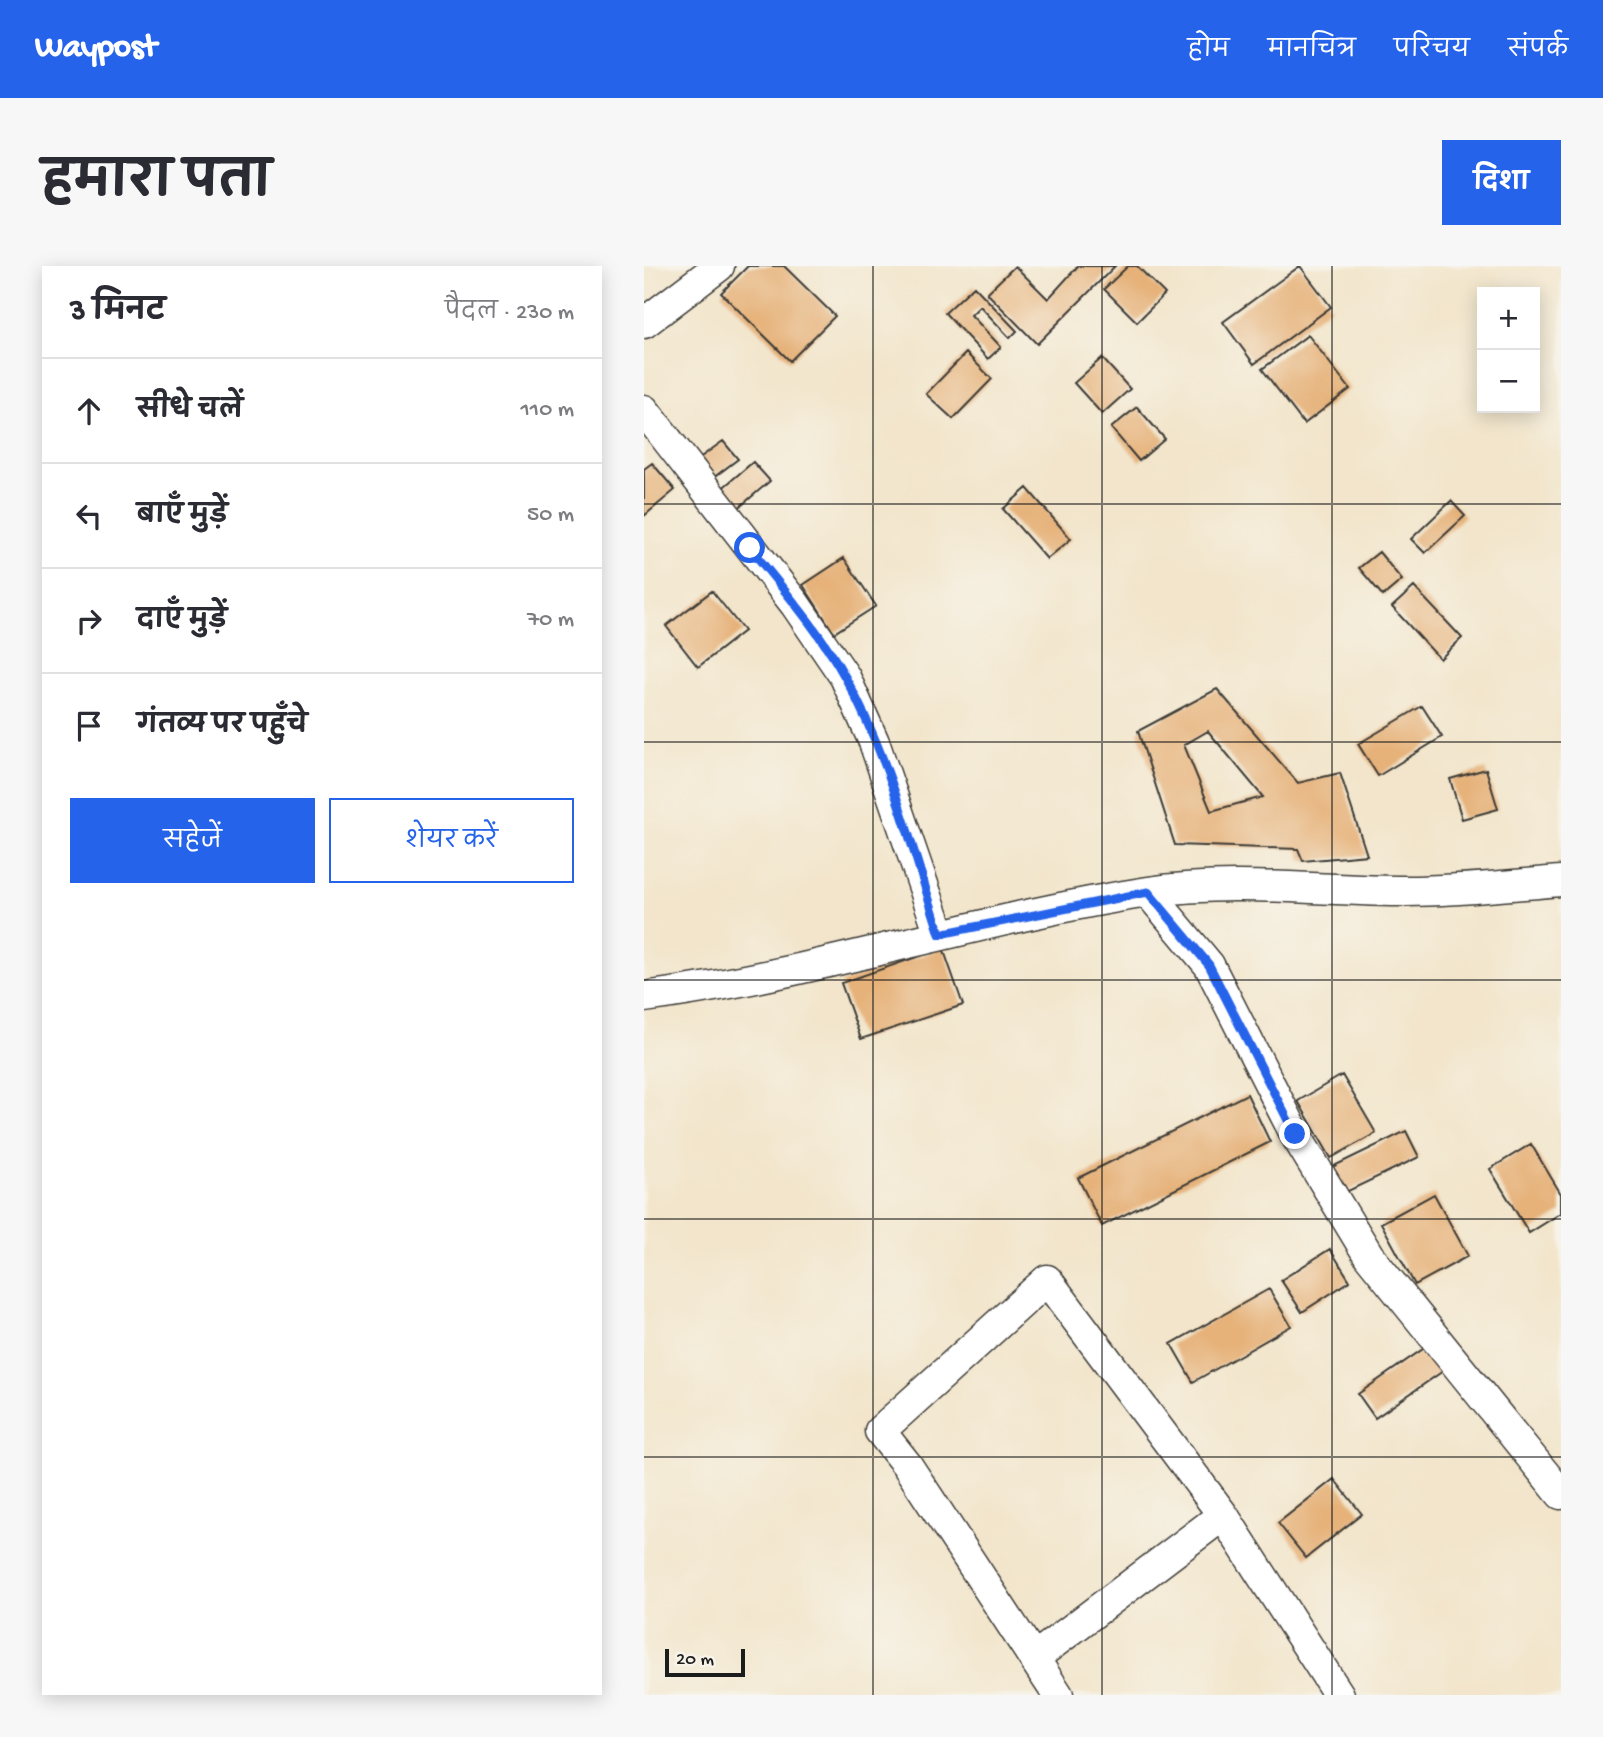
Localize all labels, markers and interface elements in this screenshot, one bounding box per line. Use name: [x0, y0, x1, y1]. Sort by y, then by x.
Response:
text: Waypost: [35, 30, 157, 68]
text: होम: [1187, 37, 1230, 66]
text: मानचित्र: [1268, 37, 1356, 66]
text: परिचय: [1394, 37, 1470, 66]
text: संपर्क: [1508, 37, 1568, 66]
button: दिशा: [1442, 140, 1561, 225]
text: हमारा पता: [42, 157, 271, 215]
map controls: [1477, 287, 1540, 413]
button: +: [1477, 287, 1540, 350]
text: 3 मिनट: [70, 296, 166, 331]
text: पैदल · 230 m: [445, 300, 574, 327]
button: −: [1477, 350, 1540, 413]
icon: ahead: [70, 392, 108, 430]
text: सीधे चलें: [137, 397, 243, 428]
text: 110 m: [521, 397, 574, 424]
icon: left: [70, 497, 108, 535]
text: बाएँ मुड़ें: [137, 502, 228, 533]
text: 50 m: [527, 502, 574, 529]
route start: [734, 532, 765, 563]
icon: right: [70, 602, 108, 640]
text: दाएँ मुड़ें: [137, 607, 227, 638]
text: 70 m: [527, 607, 574, 634]
icon: arrive: [70, 707, 108, 745]
text: गंतव्य पर पहुँचे: [137, 712, 307, 743]
button: सहेजें: [70, 798, 315, 883]
button: शेयर करें: [329, 798, 574, 883]
route end: [1279, 1118, 1310, 1149]
scale bar: [665, 1646, 746, 1678]
text: 20 m: [676, 1649, 714, 1672]

